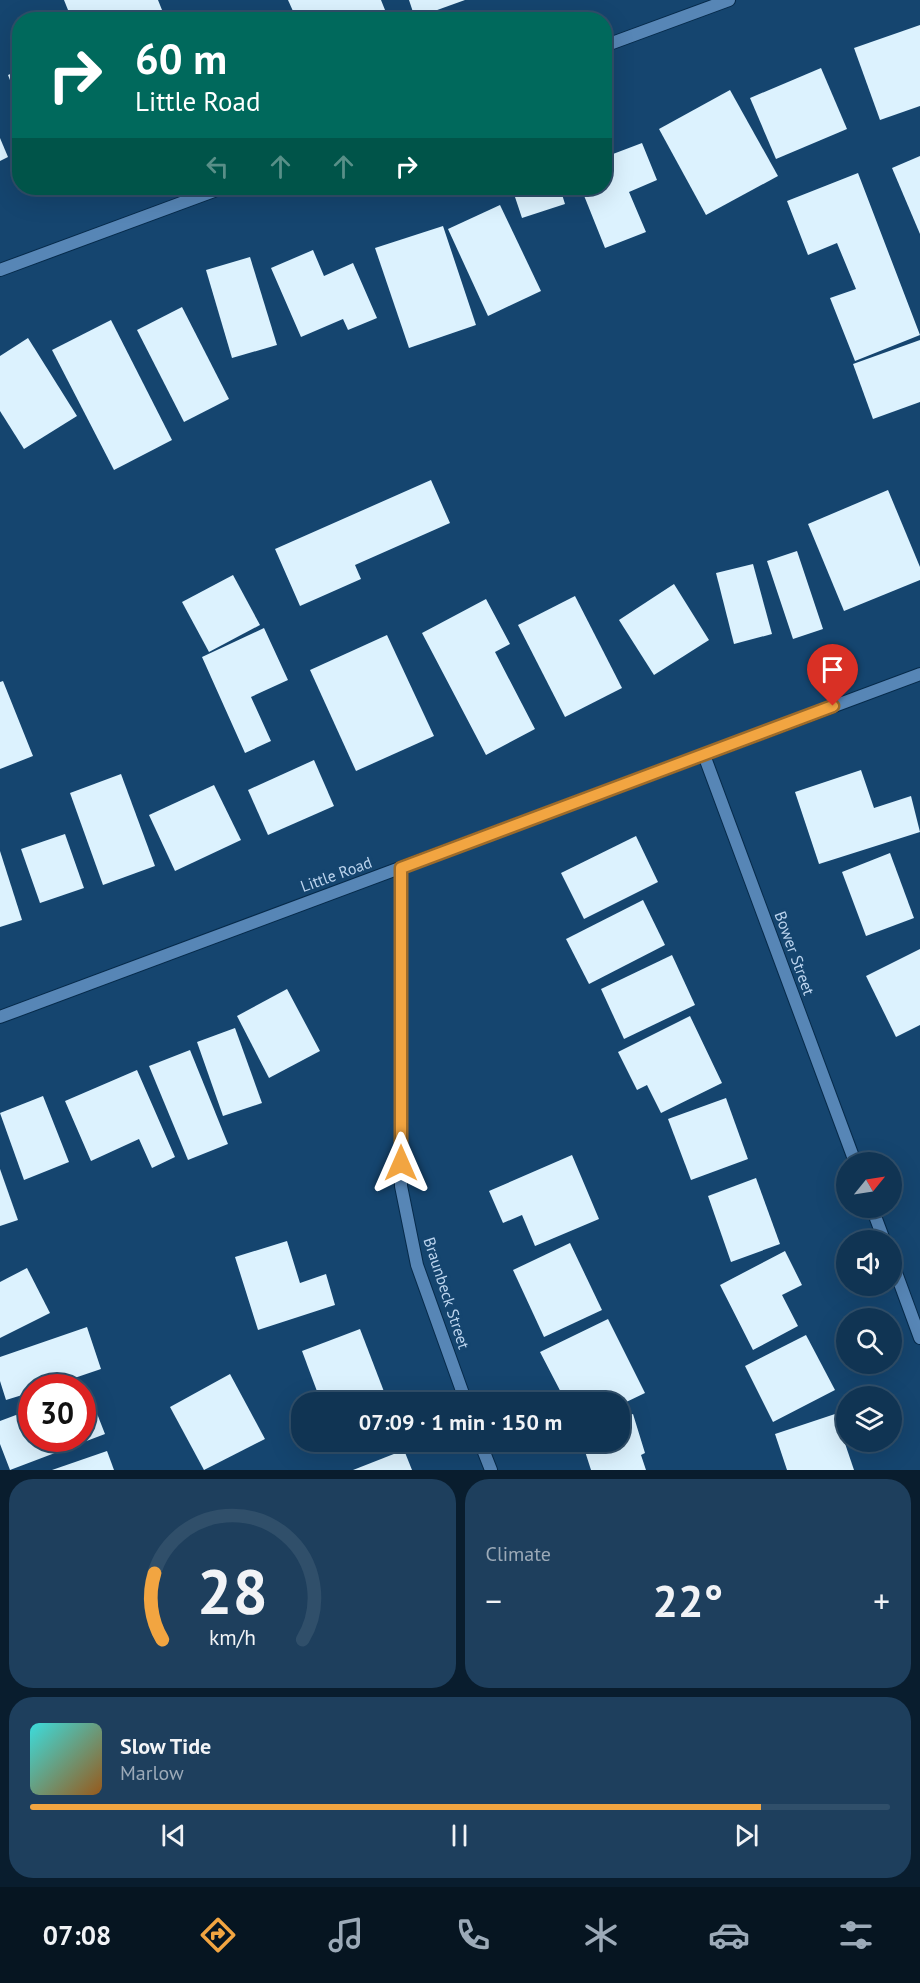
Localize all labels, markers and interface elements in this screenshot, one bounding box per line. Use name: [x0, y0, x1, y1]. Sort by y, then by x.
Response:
text: 60 m: [135, 31, 227, 86]
icon: right: [36, 36, 114, 114]
text: Little Road: [135, 84, 260, 118]
icon: left: [201, 150, 234, 183]
icon: ahead: [264, 150, 297, 183]
icon: ahead: [327, 150, 360, 183]
icon: right: [390, 150, 423, 183]
pin: [807, 644, 858, 706]
icon: arrive: [816, 653, 849, 686]
street label: Little Road: [298, 852, 374, 896]
street label: Bower Street: [771, 908, 820, 998]
position arrow: [369, 1131, 433, 1195]
north arrow: [836, 1152, 902, 1218]
map controls: [836, 1152, 902, 1452]
button: sound: [836, 1230, 902, 1296]
street label: Braunbeck Street: [420, 1235, 475, 1352]
button: search: [836, 1308, 902, 1374]
speed limit sign: 30: [18, 1374, 96, 1452]
button: layers: [836, 1386, 902, 1452]
text: 07:09 · 1 min · 150 m: [359, 1408, 562, 1436]
text: Climate: [486, 1541, 551, 1567]
text: 28: [197, 1550, 268, 1631]
text: 22°: [652, 1571, 723, 1629]
text: −: [486, 1579, 502, 1622]
text: +: [873, 1579, 890, 1622]
text: km/h: [209, 1624, 256, 1652]
text: Slow Tide: [120, 1732, 211, 1760]
text: Marlow: [120, 1760, 184, 1786]
icon: previous: [157, 1819, 190, 1852]
icon: pause: [443, 1819, 476, 1852]
icon: next: [730, 1819, 763, 1852]
icon: directions: [197, 1914, 239, 1956]
icon: music: [325, 1914, 367, 1956]
icon: phone: [452, 1914, 494, 1956]
icon: climate: [580, 1914, 622, 1956]
icon: car: [708, 1914, 750, 1956]
icon: filters: [835, 1914, 877, 1956]
text: 07:08: [43, 1918, 111, 1952]

